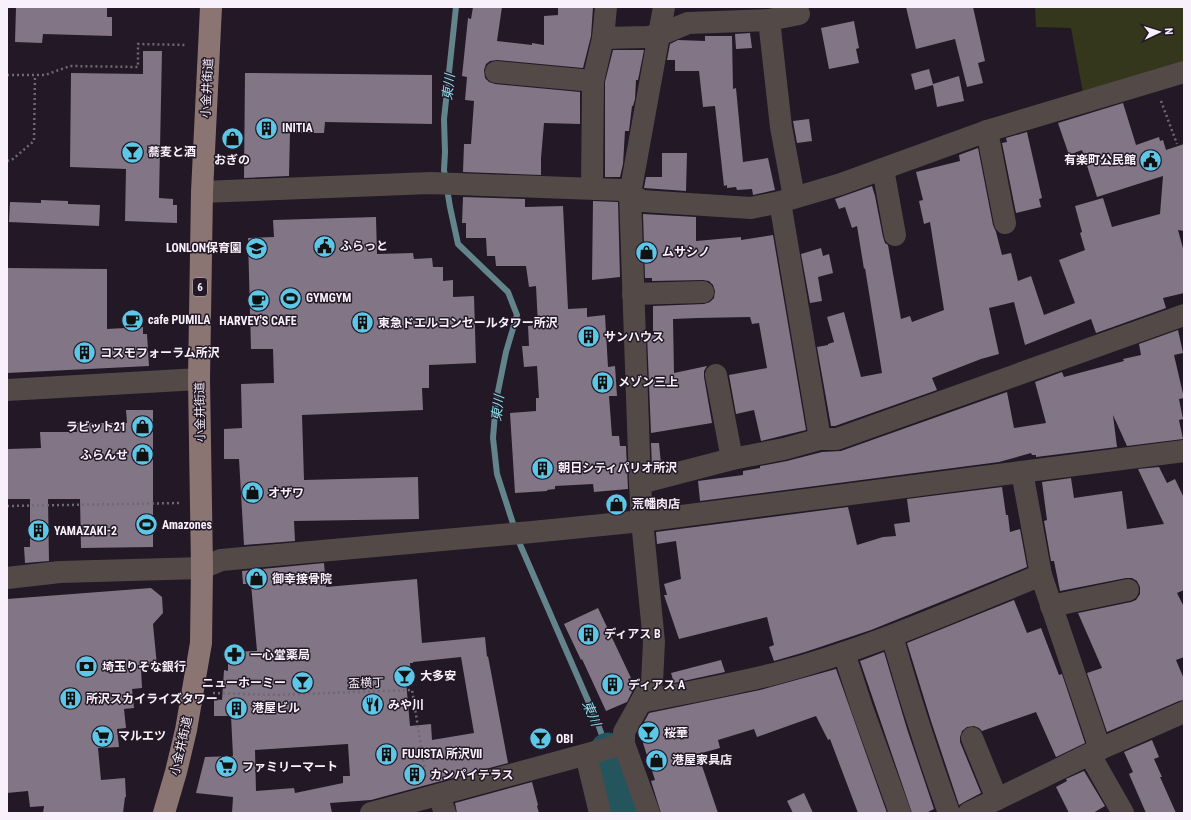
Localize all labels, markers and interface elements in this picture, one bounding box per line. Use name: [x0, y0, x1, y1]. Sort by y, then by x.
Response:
north arrow: [1139, 12, 1179, 52]
text: N: [1162, 28, 1175, 35]
street label: 小金井街道: [198, 58, 216, 118]
water label: 東川: [440, 71, 458, 101]
building icon: INITIA: [254, 115, 280, 141]
place label: INITIA: [282, 121, 314, 135]
shop icon: おぎの: [219, 126, 245, 152]
bar icon: 蕎麦と酒: [120, 139, 146, 165]
place label: 蕎麦と酒: [148, 145, 196, 159]
public building icon: 有楽町公民館: [1138, 147, 1164, 173]
place label: おぎの: [214, 153, 250, 167]
place label: 有楽町公民館: [1064, 153, 1136, 167]
public building icon: ふらっと: [311, 233, 337, 259]
school or university icon: LONLON保育園: [244, 235, 270, 261]
place label: ふらっと: [340, 239, 388, 253]
shop icon: ムサシノ: [633, 239, 659, 265]
place label: LONLON保育園: [166, 241, 242, 255]
place label: ムサシノ: [662, 245, 710, 259]
road number: 6: [193, 278, 207, 296]
sports icon: GYMGYM: [277, 285, 303, 311]
cafe icon: HARVEY'S CAFE: [245, 287, 271, 313]
place label: GYMGYM: [306, 291, 351, 305]
cafe icon: cafe PUMILA: [119, 307, 145, 333]
building icon: 東急ドエルコンセールタワー所沢: [350, 310, 376, 336]
place label: cafe PUMILA: [148, 313, 211, 327]
place label: HARVEY'S CAFE: [219, 314, 297, 328]
place label: 東急ドエルコンセールタワー所沢: [378, 316, 558, 330]
building icon: サンハウス: [575, 324, 601, 350]
place label: サンハウス: [604, 330, 664, 344]
building icon: コスモフォーラム所沢: [71, 340, 97, 366]
place label: コスモフォーラム所沢: [100, 346, 220, 360]
building icon: メゾン三上: [589, 369, 615, 395]
place label: メゾン三上: [618, 375, 678, 389]
street label: 小金井街道: [192, 382, 208, 442]
water label: 東川: [488, 392, 507, 422]
shop icon: ラビット21: [129, 414, 155, 440]
place label: ラビット21: [66, 420, 126, 434]
shop icon: ふらんせ: [130, 442, 156, 468]
place label: ふらんせ: [80, 448, 128, 462]
building icon: 朝日シティパリオ所沢: [530, 455, 556, 481]
place label: 朝日シティパリオ所沢: [558, 461, 677, 475]
shop icon: オザワ: [239, 480, 265, 506]
place label: オザワ: [268, 486, 304, 500]
shop icon: 荒幡肉店: [604, 491, 630, 517]
place label: 荒幡肉店: [632, 497, 680, 511]
sports icon: Amazones: [134, 512, 160, 538]
building icon: YAMAZAKI-2: [26, 518, 52, 544]
place label: Amazones: [162, 518, 212, 532]
place label: YAMAZAKI-2: [54, 524, 117, 538]
shop icon: 御幸接骨院: [244, 566, 270, 592]
place label: 御幸接骨院: [272, 572, 332, 586]
building icon: ディアス B: [576, 621, 602, 647]
place label: ディアス B: [604, 627, 661, 641]
pharmacy icon: 一心堂薬局: [221, 642, 247, 668]
place label: 一心堂薬局: [250, 648, 310, 662]
bank icon: 埼玉りそな銀行: [74, 654, 100, 680]
place label: 埼玉りそな銀行: [102, 660, 186, 674]
bar icon: 大多安: [391, 663, 417, 689]
place label: 大多安: [420, 669, 456, 683]
bar icon: ニューホーミー: [289, 670, 315, 696]
building icon: ディアス A: [599, 672, 625, 698]
street label: 盃横丁: [348, 675, 384, 691]
place label: ニューホーミー: [202, 676, 286, 690]
place label: ディアス A: [628, 678, 686, 692]
building icon: 所沢スカイライズタワー: [57, 686, 83, 712]
place label: 所沢スカイライズタワー: [86, 692, 218, 706]
restaurant icon: みや川: [359, 692, 385, 718]
building icon: 港屋ビル: [224, 695, 250, 721]
place label: みや川: [388, 698, 424, 712]
water label: 東川: [580, 698, 604, 730]
place label: 港屋ビル: [252, 701, 300, 715]
street label: 小金井街道: [167, 715, 195, 777]
bar icon: 桜華: [635, 720, 661, 746]
supermarket icon: マルエツ: [90, 723, 116, 749]
bar icon: OBI: [527, 726, 553, 752]
place label: 桜華: [664, 726, 688, 740]
place label: マルエツ: [118, 729, 166, 743]
place label: OBI: [556, 732, 573, 746]
building icon: FUJISTA 所沢Ⅶ: [374, 741, 400, 767]
place label: FUJISTA 所沢Ⅶ: [402, 747, 482, 761]
shop icon: 港屋家具店: [644, 747, 670, 773]
place label: 港屋家具店: [672, 753, 732, 767]
supermarket icon: ファミリーマート: [213, 754, 239, 780]
place label: ファミリーマート: [242, 760, 338, 774]
building icon: カンパイテラス: [401, 762, 427, 788]
place label: カンパイテラス: [430, 768, 514, 782]

